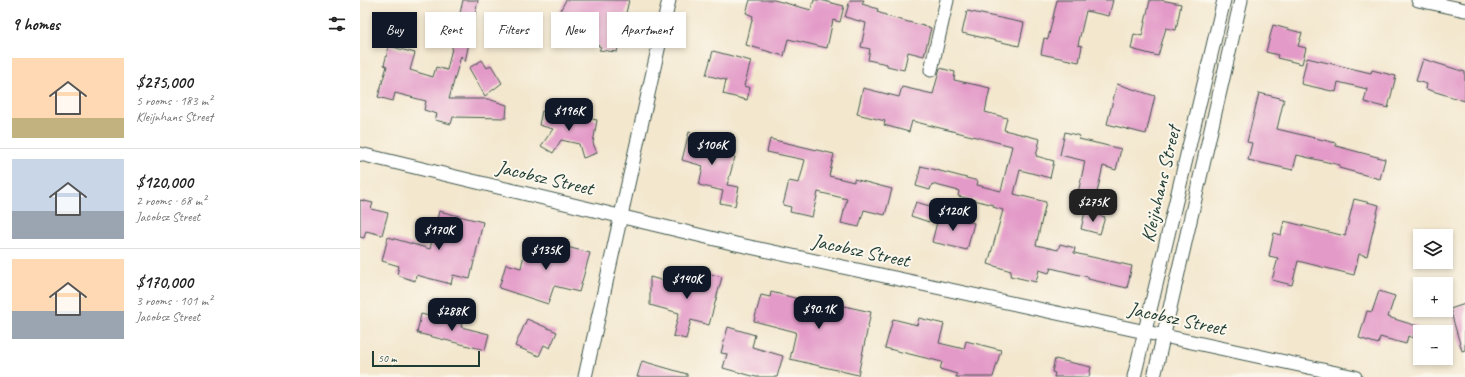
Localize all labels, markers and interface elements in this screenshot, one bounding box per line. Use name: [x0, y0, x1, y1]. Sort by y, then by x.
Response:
chip: Buy: [372, 12, 417, 48]
chip: Rent: [425, 12, 476, 48]
chip: Filters: [484, 12, 543, 48]
chip: New: [551, 12, 599, 48]
chip: Apartment: [607, 12, 686, 48]
icon: filters: [326, 13, 348, 35]
text: 9 homes: [12, 14, 60, 35]
text: $275,000: [136, 72, 193, 93]
icon: home: [44, 74, 92, 122]
text: 5 rooms · 183 m²: [136, 93, 212, 109]
pin: $196K: [541, 98, 597, 132]
text: $196K: [554, 103, 584, 119]
text: Kleijnhans Street: [136, 109, 213, 125]
street label: Kleijnhans Street: [1135, 120, 1187, 245]
pin: $106K: [684, 132, 740, 166]
text: $106K: [697, 137, 727, 153]
street label: Jacobsz Street: [493, 154, 598, 201]
text: $120,000: [136, 172, 193, 193]
icon: home: [44, 175, 92, 223]
pin: $275K: [1065, 189, 1121, 223]
text: 2 rooms · 68 m²: [136, 193, 206, 209]
text: $275K: [1078, 194, 1108, 210]
pin: $120K: [925, 198, 981, 232]
text: $120K: [938, 203, 968, 219]
text: Jacobsz Street: [136, 209, 200, 225]
pin: $170K: [411, 217, 467, 251]
text: $170K: [424, 222, 454, 238]
street label: Jacobsz Street: [809, 228, 914, 273]
map controls: [1413, 229, 1453, 365]
button: layers: [1413, 229, 1453, 269]
pin: $135K: [518, 237, 574, 271]
text: $135K: [531, 242, 561, 258]
pin: $140K: [659, 266, 715, 300]
text: $140K: [672, 271, 702, 287]
text: $170,000: [136, 272, 193, 293]
icon: home: [44, 275, 92, 323]
button: +: [1413, 277, 1453, 317]
text: 3 rooms · 101 m²: [136, 293, 212, 309]
pin: $90.1K: [786, 296, 852, 330]
street label: Jacobsz Street: [1125, 296, 1230, 341]
pin: $288K: [424, 298, 480, 332]
text: $90.1K: [803, 301, 835, 317]
text: $288K: [437, 303, 467, 319]
text: Jacobsz Street: [136, 309, 200, 325]
button: −: [1413, 325, 1453, 365]
scale bar: [372, 349, 480, 368]
text: 50 m: [378, 351, 397, 365]

